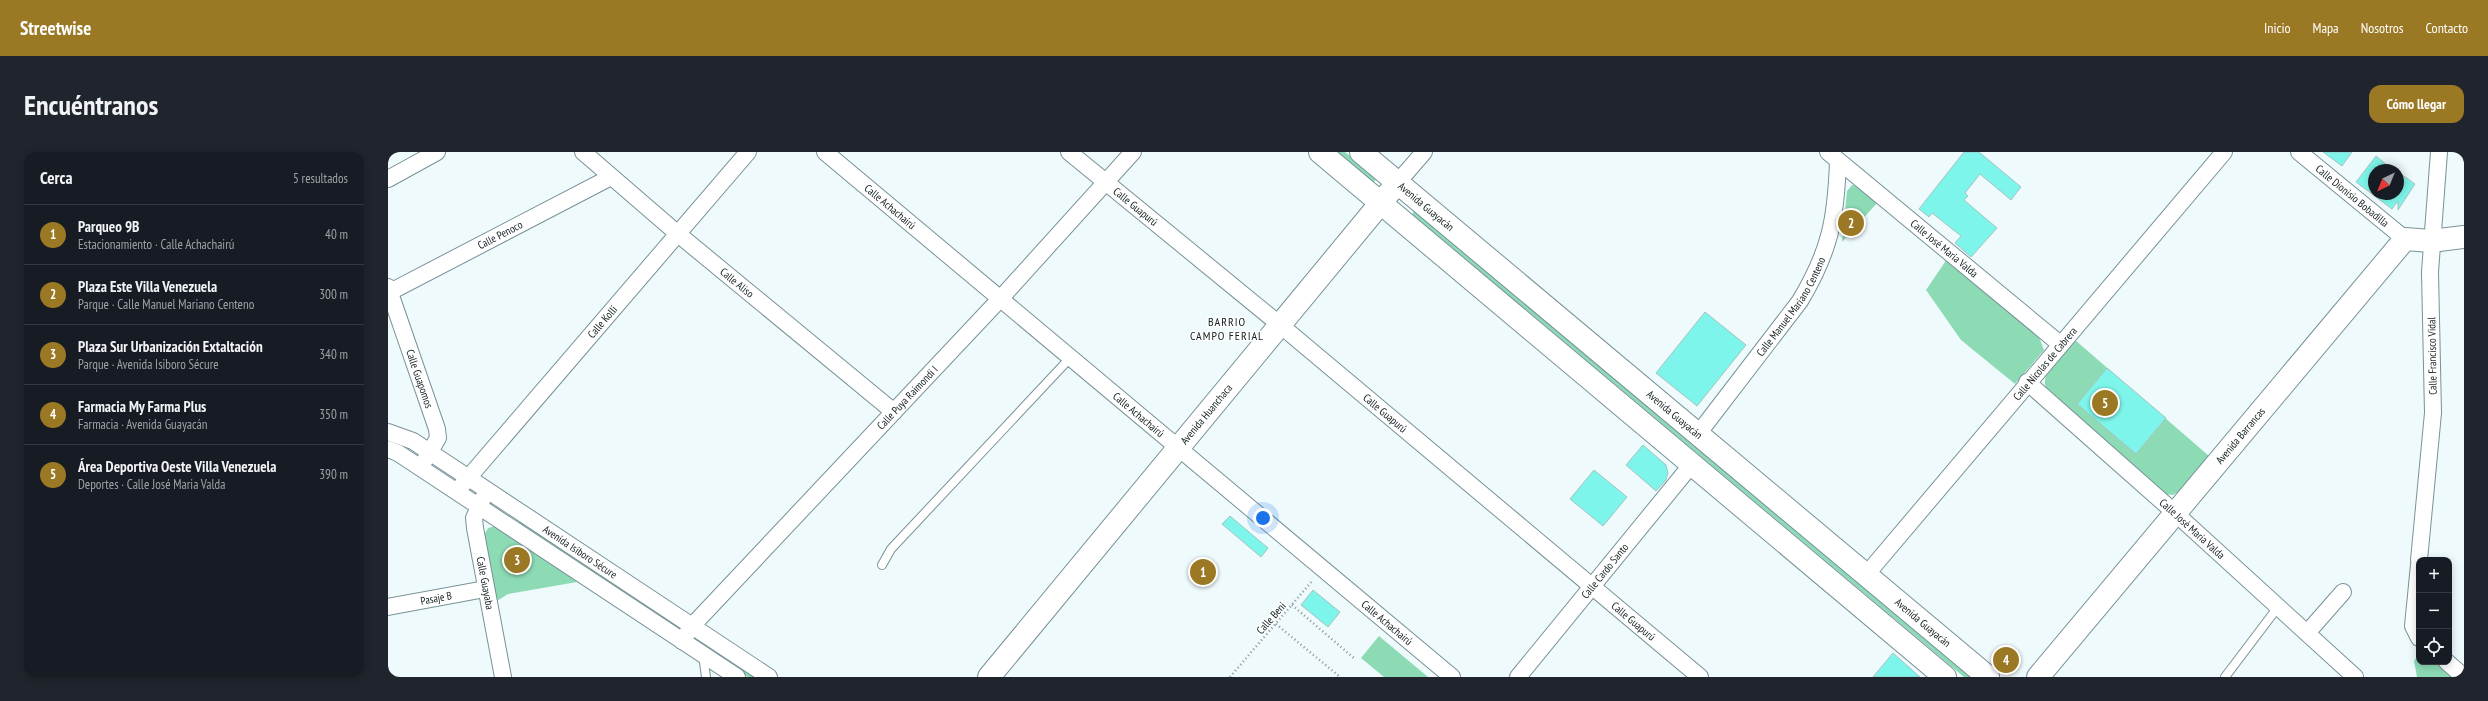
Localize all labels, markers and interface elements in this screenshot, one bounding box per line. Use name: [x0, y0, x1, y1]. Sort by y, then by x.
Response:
text: Streetwise: [20, 16, 91, 40]
text: Inicio: [2264, 19, 2291, 37]
text: Mapa: [2313, 19, 2339, 37]
text: Nosotros: [2361, 19, 2404, 37]
text: Contacto: [2426, 19, 2468, 37]
button: Cómo llegar: [2369, 85, 2464, 123]
text: Encuéntranos: [24, 86, 158, 123]
street label: Calle Dionisio Bobadilla: [2313, 162, 2392, 230]
north arrow: [2368, 164, 2404, 200]
text: Cerca: [40, 167, 73, 189]
text: 5 resultados: [293, 170, 348, 187]
street label: Avenida Guayacán: [1395, 179, 1457, 234]
street label: Calle Achachairú: [862, 181, 919, 232]
street label: Calle Guapurú: [1110, 184, 1161, 229]
pin: 2: [1838, 208, 1864, 238]
street label: Calle José Maria Valda: [1908, 216, 1981, 280]
text: Parqueo 9B: [78, 217, 139, 236]
street label: Calle Penoco: [475, 217, 525, 252]
text: 1: [50, 226, 56, 243]
text: 40 m: [325, 226, 348, 243]
text: Estacionamiento · Calle Achachairú: [78, 236, 234, 253]
street label: Calle Manuel Mariano Centeno: [1753, 255, 1828, 359]
street label: Calle Aliso: [717, 265, 757, 301]
text: Plaza Este Villa Venezuela: [78, 277, 217, 296]
text: 2: [50, 286, 56, 303]
text: 300 m: [319, 286, 348, 303]
text: Parque · Calle Manuel Mariano Centeno: [78, 296, 254, 313]
street label: Calle Kolli: [584, 303, 620, 341]
district label: BARRIO CAMPO FERIAL: [1190, 314, 1264, 343]
street label: Calle Francisco Vidal: [2424, 317, 2440, 395]
street label: Calle Nicolas de Cabrera: [2010, 324, 2080, 403]
text: Plaza Sur Urbanización Extaltación: [78, 337, 263, 356]
text: 3: [50, 346, 56, 363]
text: 340 m: [319, 346, 348, 363]
street label: Calle Guapomos: [403, 347, 436, 410]
text: Parque · Avenida Isiboro Sécure: [78, 356, 219, 373]
street label: Calle Puya Raimondi I: [874, 363, 941, 432]
street label: Avenida Huanchaca: [1177, 381, 1235, 447]
street label: Avenida Guayacán: [1644, 387, 1706, 442]
pin: 5: [2092, 388, 2118, 418]
street label: Calle Achachairú: [1110, 389, 1167, 440]
street label: Calle Guapurú: [1360, 391, 1410, 436]
text: Farmacia My Farma Plus: [78, 397, 206, 416]
street label: Avenida Barrancas: [2213, 404, 2268, 467]
text: 4: [50, 406, 56, 423]
text: 350 m: [319, 406, 348, 423]
text: Farmacia · Avenida Guayacán: [78, 416, 208, 433]
text: Área Deportiva Oeste Villa Venezuela: [78, 457, 276, 476]
text: 5: [50, 466, 56, 483]
text: 390 m: [319, 466, 348, 483]
text: Deportes · Calle José Maria Valda: [78, 476, 225, 493]
street label: Calle José Maria Valda: [2157, 495, 2228, 562]
your location: [1253, 508, 1273, 528]
street label: Avenida Isiboro Sécure: [540, 522, 620, 582]
street label: Calle Cardo Santo: [1578, 540, 1632, 601]
pin: 3: [504, 545, 530, 575]
street label: Calle Guayaba: [474, 555, 497, 611]
pin: 1: [1190, 557, 1216, 587]
map controls: [2416, 557, 2452, 665]
button: +: [2416, 557, 2452, 593]
street label: Pasaje B: [419, 588, 453, 608]
button: −: [2416, 593, 2452, 629]
street label: Avenida Guayacán: [1892, 595, 1954, 650]
street label: Calle Achachairú: [1358, 597, 1416, 648]
street label: Calle Beni: [1253, 599, 1289, 637]
street label: Calle Guapurú: [1609, 599, 1659, 644]
button: locate: [2416, 629, 2452, 665]
pin: 4: [1993, 645, 2019, 675]

